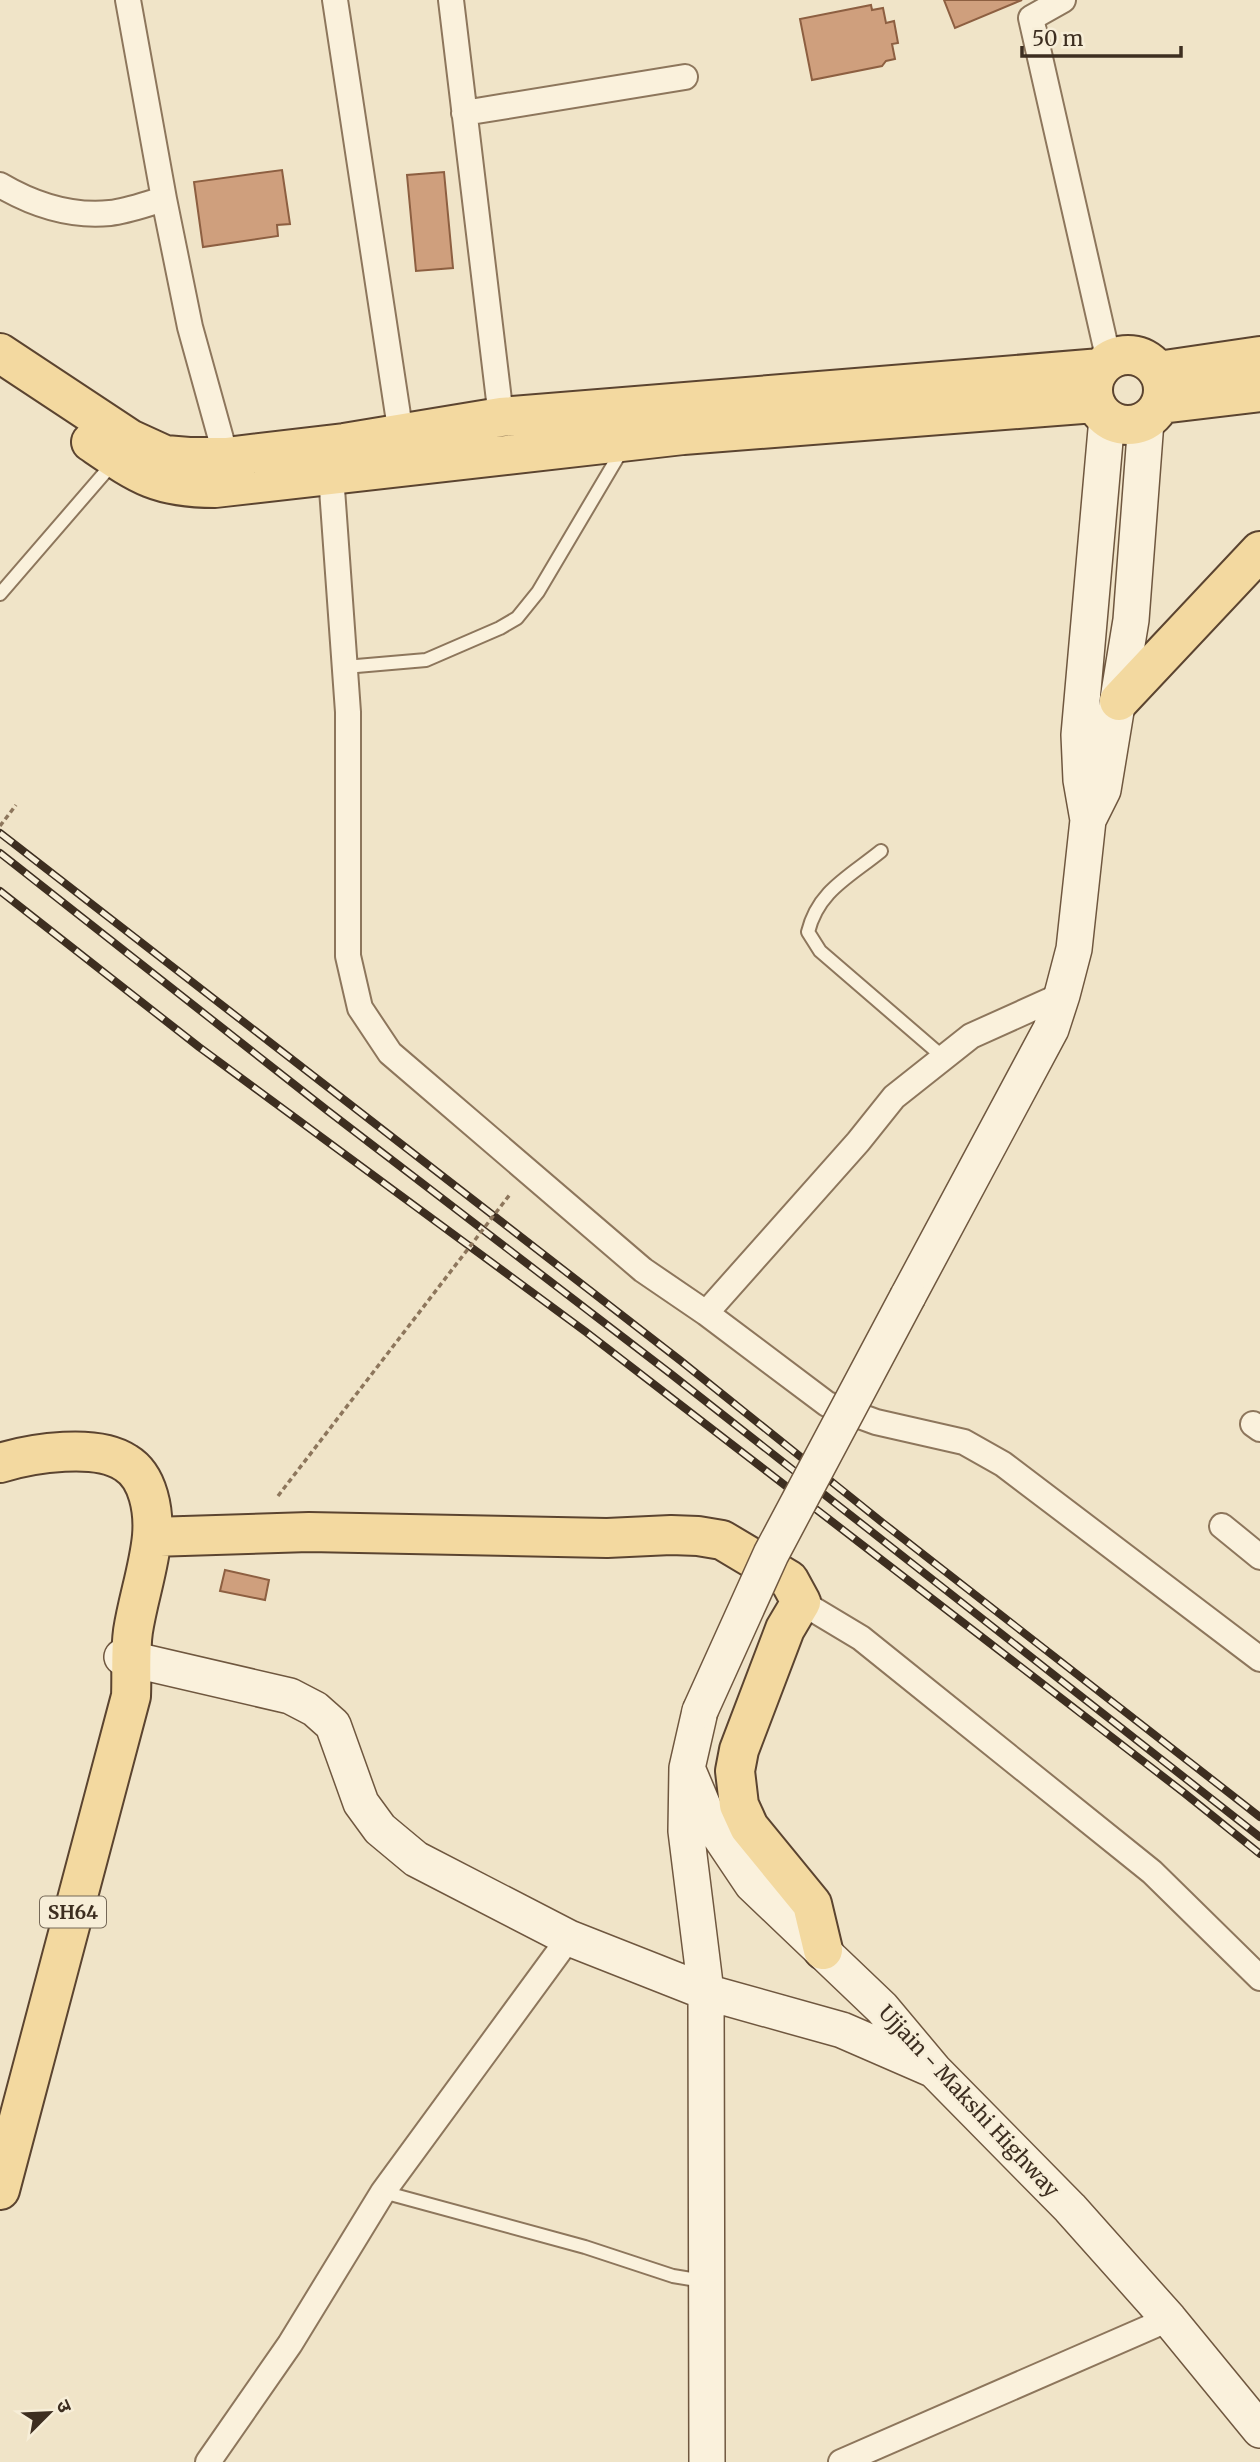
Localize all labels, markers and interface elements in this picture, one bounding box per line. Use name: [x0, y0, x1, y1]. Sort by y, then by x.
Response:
scale bar: [1022, 14, 1181, 58]
text: 50 m: [1032, 25, 1083, 52]
road number: SH64: [40, 1896, 106, 1928]
street label: Ujjain - Makshi Highway: [873, 1999, 1066, 2203]
north arrow: [14, 2378, 84, 2448]
text: उ: [51, 2396, 78, 2417]

